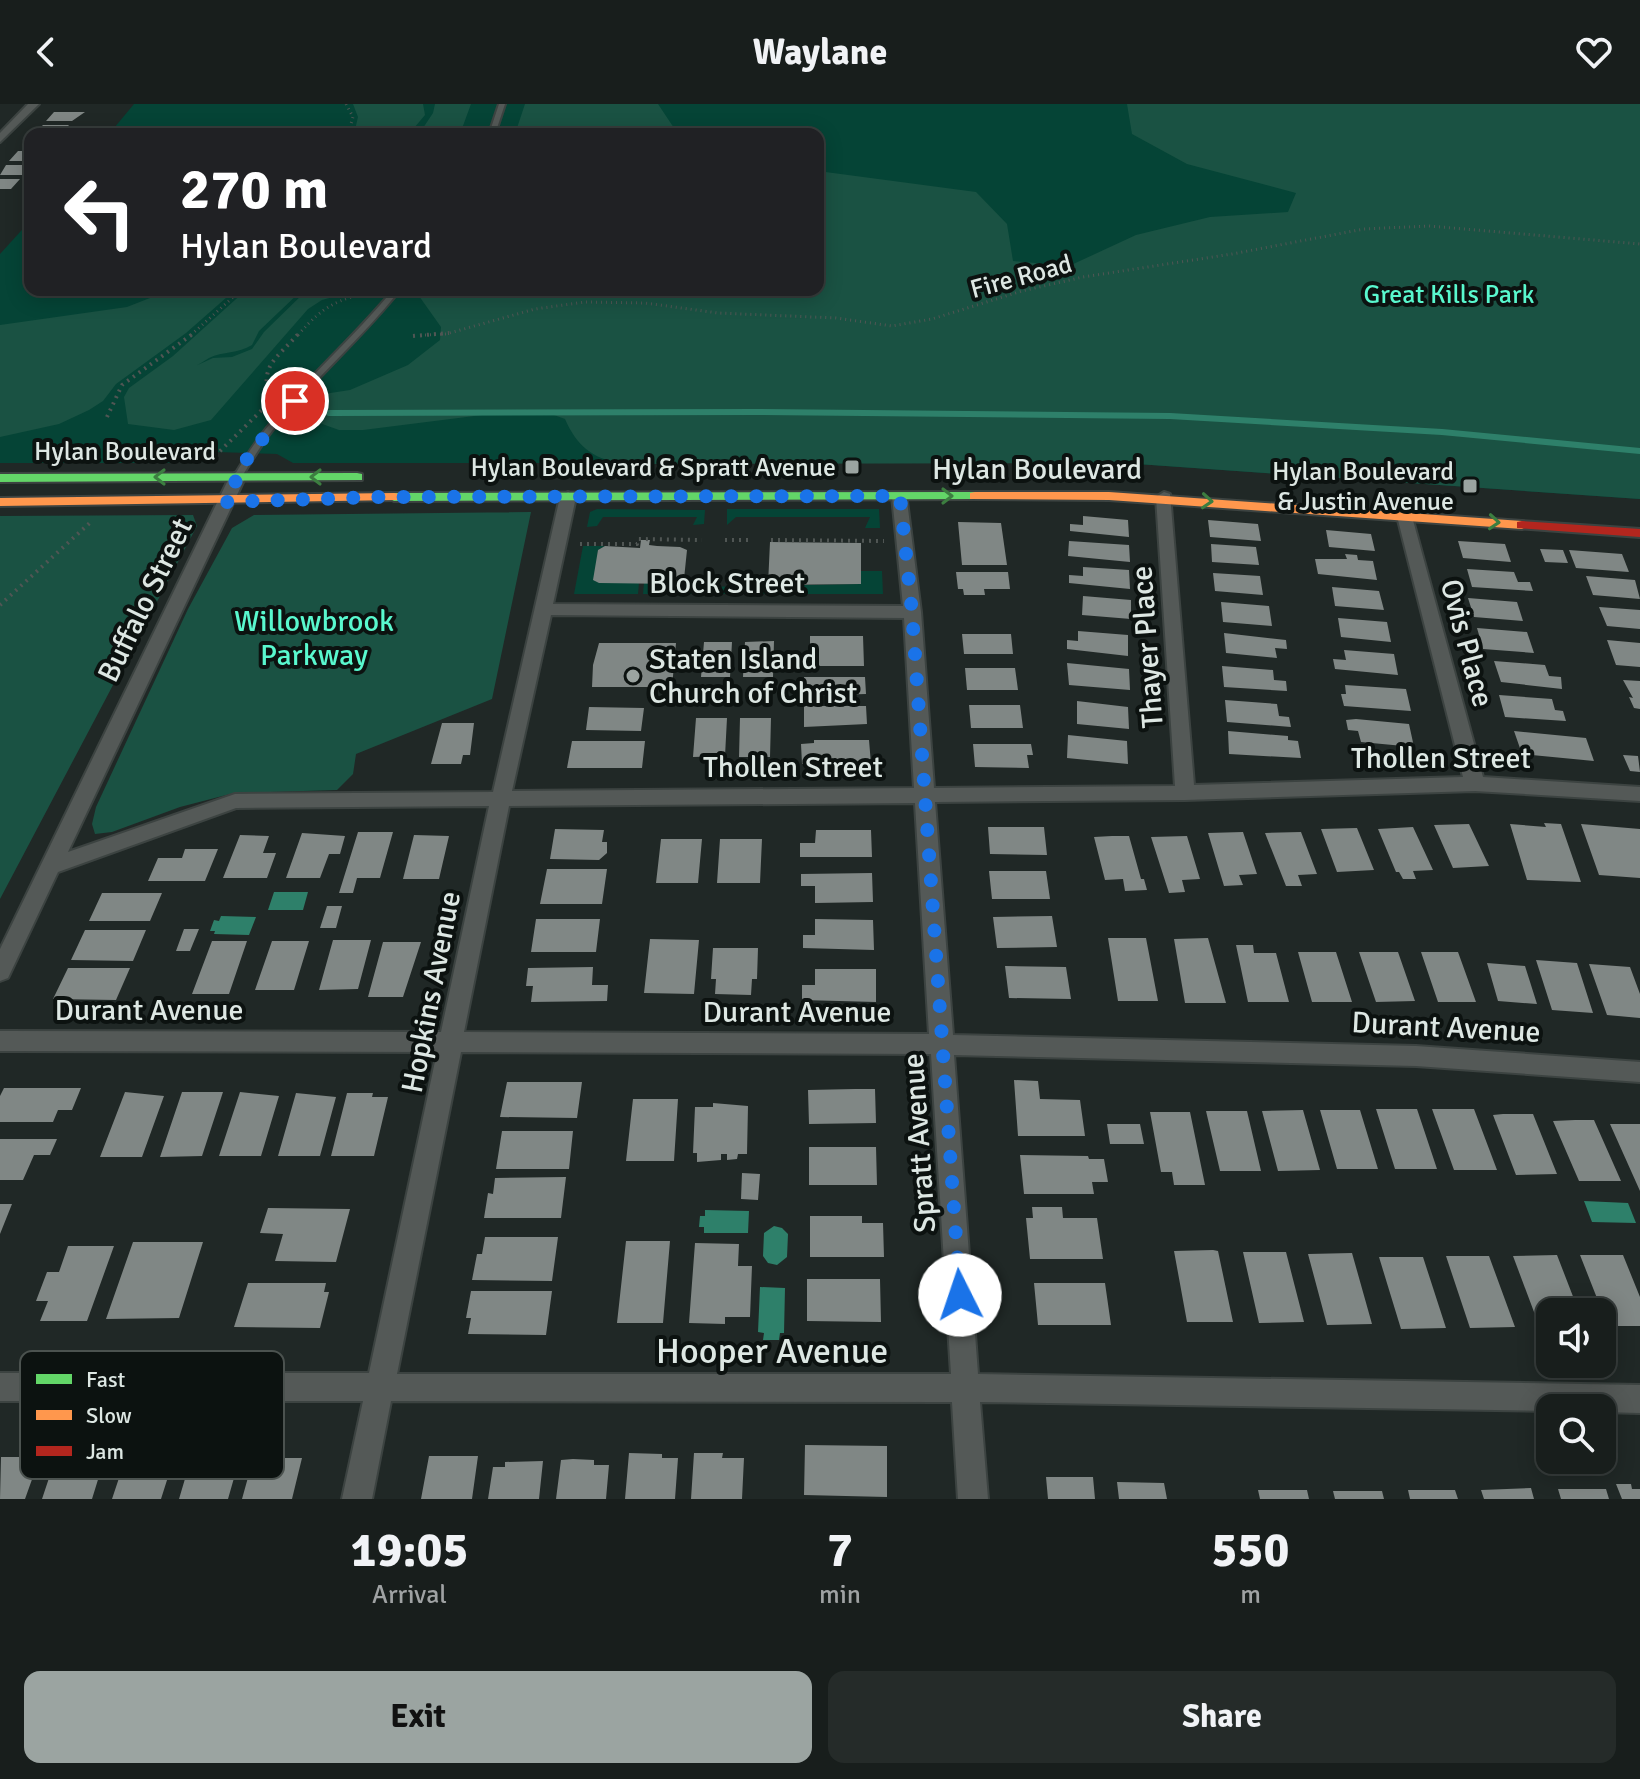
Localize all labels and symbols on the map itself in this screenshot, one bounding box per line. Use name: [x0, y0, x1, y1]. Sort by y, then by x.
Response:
street label: Fire Road: [967, 248, 1076, 306]
park label: Great Kills Park: [1363, 279, 1535, 311]
pin: [261, 367, 329, 435]
street label: Hylan Boulevard: [34, 436, 216, 468]
street label: Hylan Boulevard: [932, 451, 1142, 488]
place label: Hylan Boulevard & Spratt Avenue: [471, 452, 836, 484]
place label: Hylan Boulevard & Justin Avenue: [1272, 456, 1454, 518]
marker: Hylan Boulevard & Spratt Avenue: [843, 458, 861, 476]
one-way arrow: [153, 468, 166, 486]
one-way arrow: [309, 468, 322, 486]
marker: Hylan Boulevard & Justin Avenue: [1461, 477, 1479, 495]
one-way arrow: [941, 487, 954, 505]
one-way arrow: [1201, 492, 1214, 509]
street label: Buffalo Street: [90, 512, 201, 688]
one-way arrow: [1488, 513, 1501, 530]
street label: Block Street: [649, 565, 805, 602]
street label: Thayer Place: [1123, 565, 1172, 729]
street label: Ovis Place: [1432, 575, 1501, 711]
park label: Willowbrook Parkway: [234, 603, 394, 674]
place label: Staten Island Church of Christ: [649, 641, 857, 712]
marker: Staten Island Church of Christ: [624, 667, 642, 685]
street label: Thollen Street: [1351, 740, 1531, 777]
street label: Thollen Street: [703, 749, 883, 786]
street label: Hopkins Avenue: [394, 888, 469, 1096]
street label: Durant Avenue: [54, 992, 244, 1029]
street label: Durant Avenue: [702, 994, 892, 1031]
street label: Durant Avenue: [1351, 1004, 1541, 1051]
street label: Spratt Avenue: [895, 1052, 944, 1234]
position arrow: [918, 1253, 1002, 1337]
street label: Hooper Avenue: [656, 1329, 888, 1374]
legend: [20, 1351, 284, 1479]
text: Fast: [86, 1366, 126, 1393]
text: Slow: [86, 1402, 132, 1429]
text: Jam: [86, 1438, 124, 1465]

